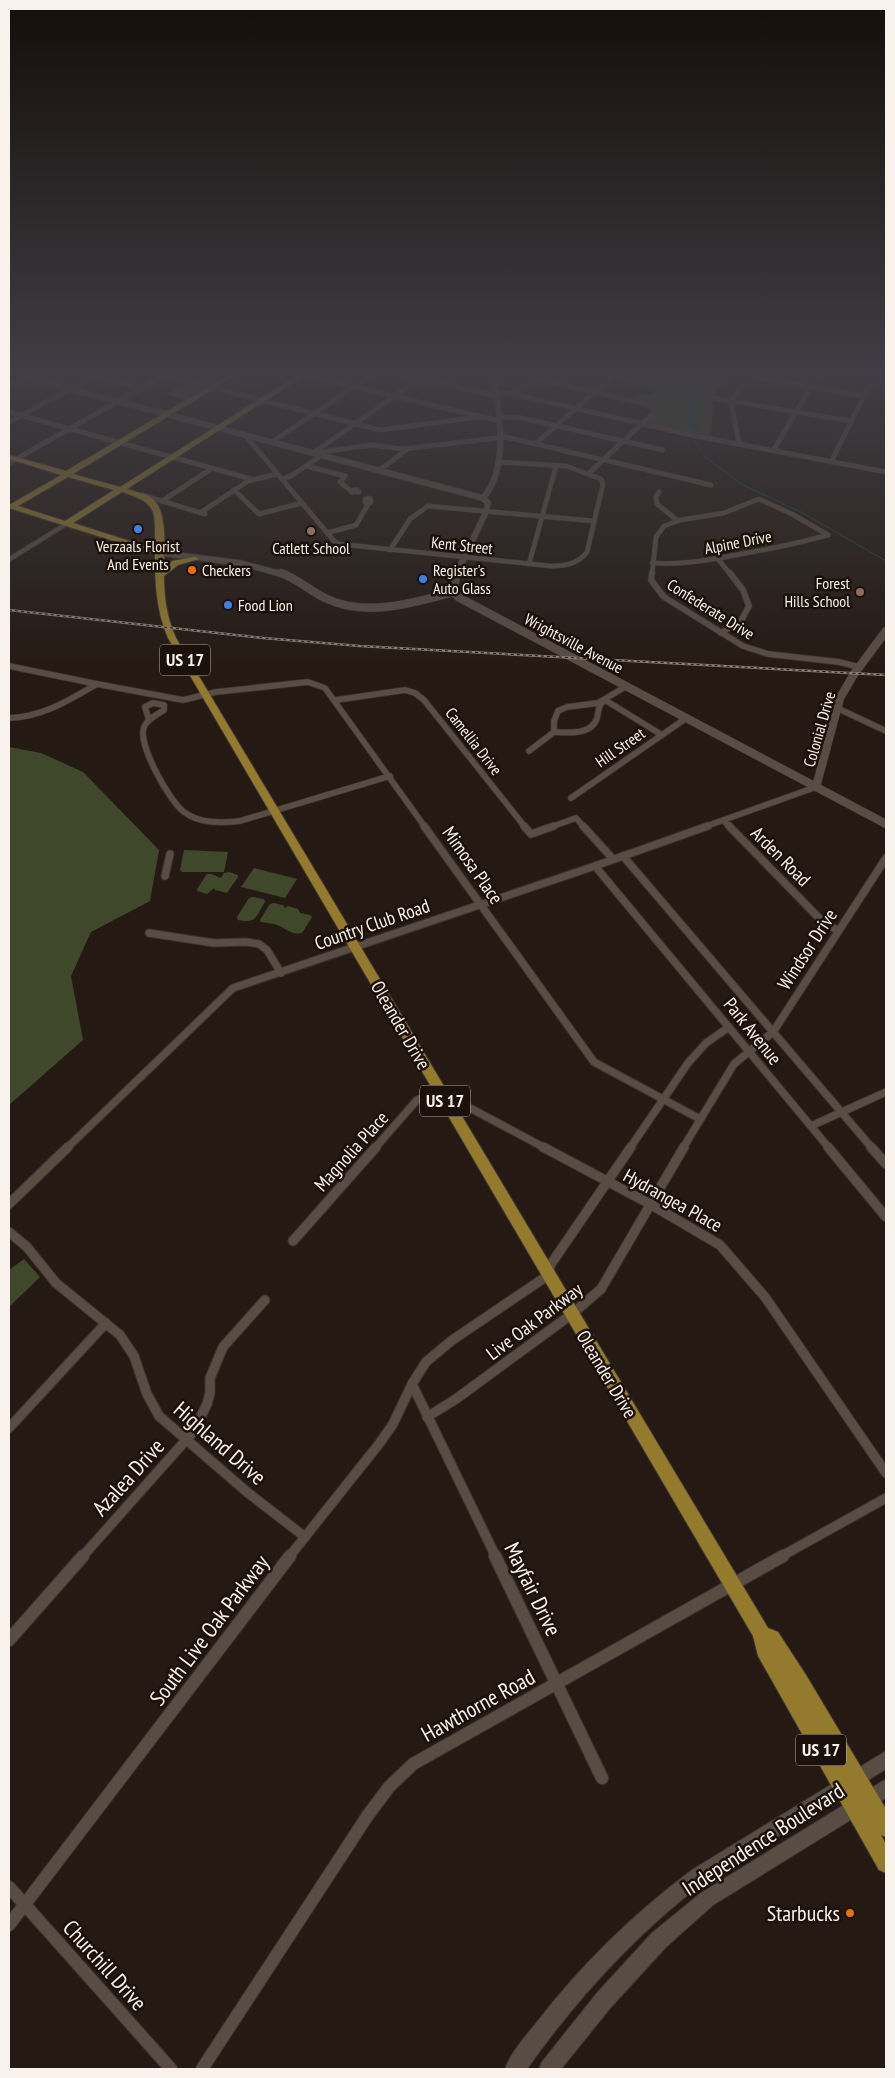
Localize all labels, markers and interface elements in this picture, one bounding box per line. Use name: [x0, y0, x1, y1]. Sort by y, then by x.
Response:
marker: Verzaals Florist And Events: [132, 523, 144, 535]
marker: Catlett School: [305, 525, 317, 537]
street label: Alpine Drive: [703, 526, 773, 558]
street label: Kent Street: [430, 532, 494, 558]
place label: Verzaals Florist And Events: [95, 536, 180, 574]
place label: Catlett School: [272, 538, 350, 558]
place label: Checkers: [202, 560, 251, 580]
place label: Register's Auto Glass: [433, 560, 491, 598]
marker: Checkers: [186, 564, 198, 576]
marker: Register's Auto Glass: [417, 573, 429, 585]
place label: Forest Hills School: [785, 573, 851, 611]
street label: Confederate Drive: [664, 574, 758, 644]
marker: Forest Hills School: [854, 586, 866, 598]
place label: Food Lion: [238, 595, 293, 615]
marker: Food Lion: [222, 599, 234, 611]
street label: Wrightsville Avenue: [521, 609, 627, 677]
road number: US 17: [160, 644, 210, 676]
street label: Colonial Drive: [799, 689, 839, 769]
street label: Camellia Drive: [441, 703, 507, 779]
street label: Hill Street: [591, 722, 649, 771]
street label: Mimosa Place: [437, 821, 509, 909]
street label: Arden Road: [746, 821, 816, 891]
street label: Country Club Road: [311, 893, 433, 955]
street label: Windsor Drive: [772, 904, 842, 994]
street label: Oleander Drive: [366, 976, 436, 1074]
street label: Park Avenue: [719, 993, 787, 1069]
road number: US 17: [420, 1086, 470, 1116]
street label: Magnolia Place: [309, 1106, 393, 1196]
street label: Hydrangea Place: [619, 1163, 727, 1237]
street label: Live Oak Parkway: [481, 1276, 588, 1365]
street label: Oleander Drive: [571, 1326, 643, 1423]
street label: Highland Drive: [168, 1395, 272, 1491]
street label: Azalea Drive: [86, 1433, 170, 1521]
street label: Mayfair Drive: [498, 1537, 568, 1641]
street label: South Live Oak Parkway: [143, 1549, 275, 1711]
street label: Hawthorne Road: [416, 1662, 540, 1748]
road number: US 17: [796, 1734, 846, 1766]
street label: Independence Boulevard: [677, 1776, 849, 1902]
place label: Starbucks: [767, 1899, 840, 1927]
marker: Starbucks: [844, 1907, 856, 1919]
street label: Churchill Drive: [57, 1914, 153, 2016]

